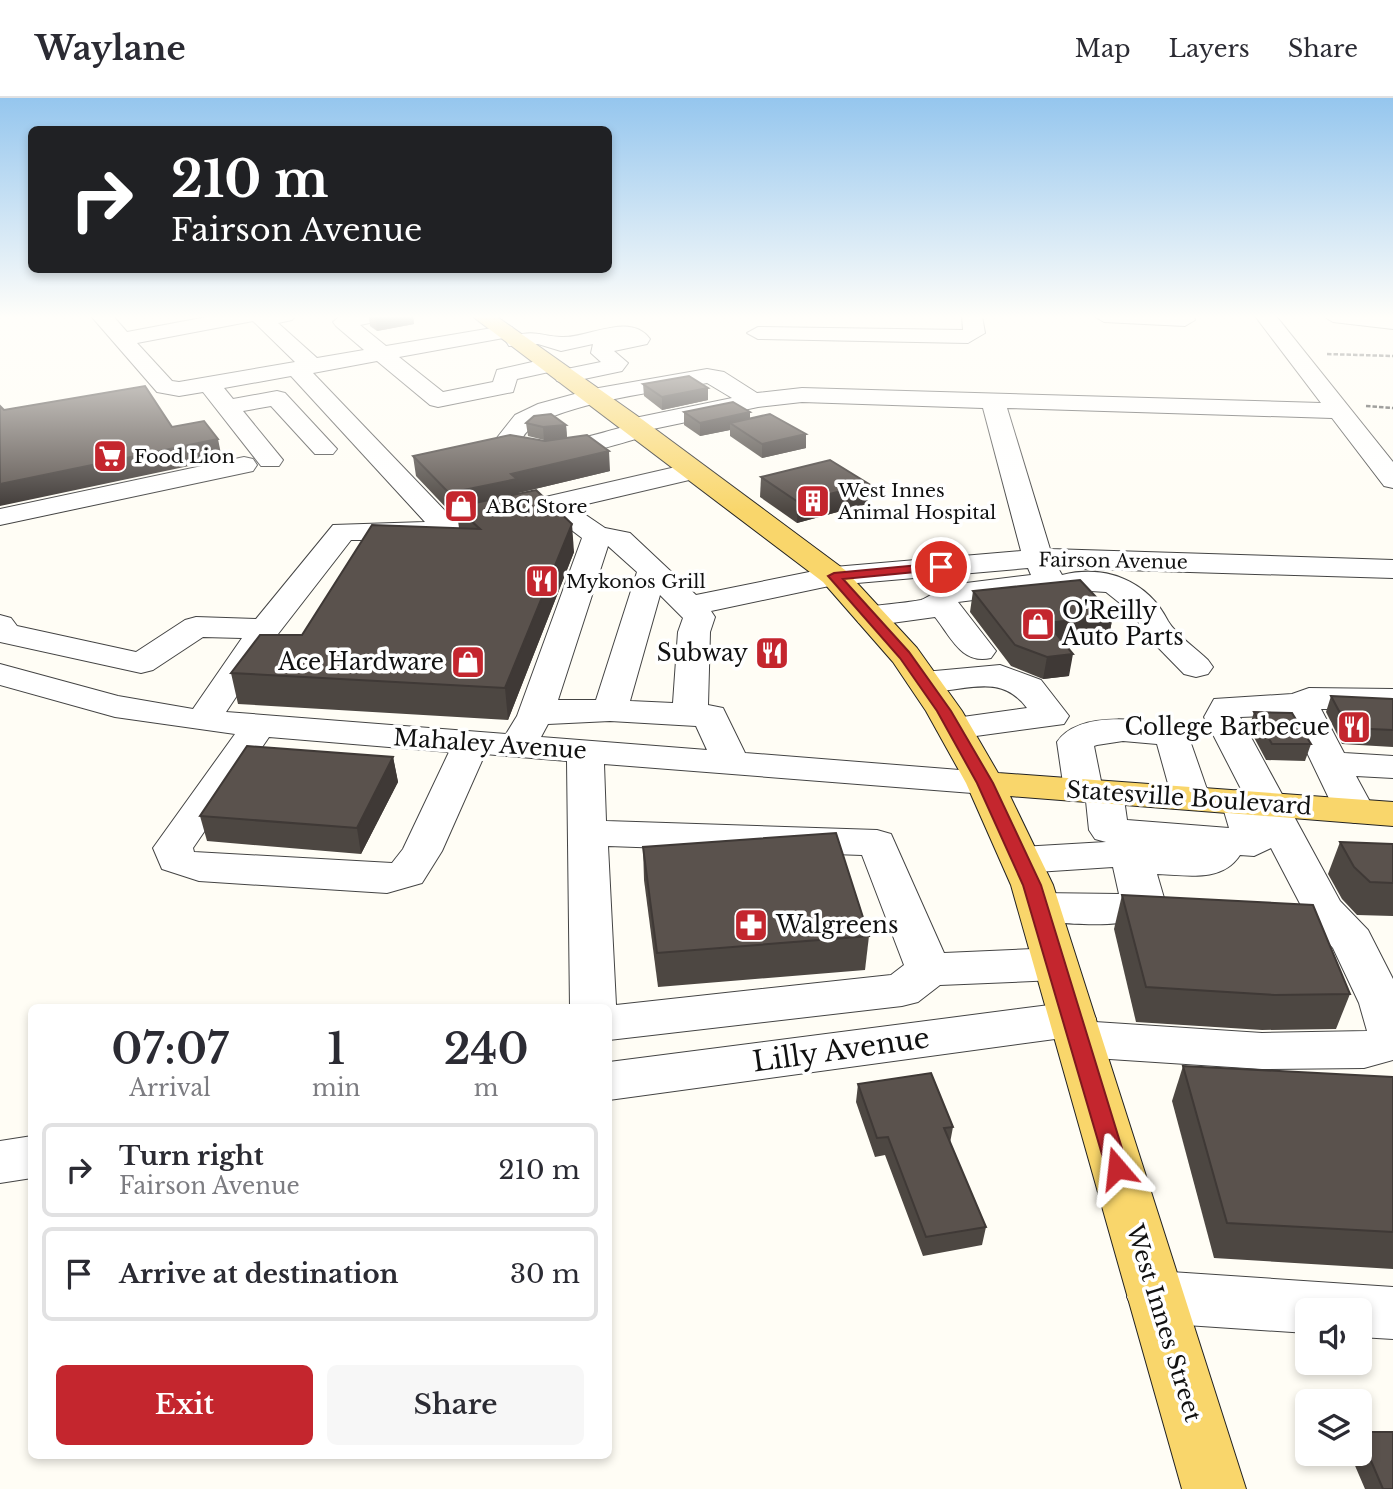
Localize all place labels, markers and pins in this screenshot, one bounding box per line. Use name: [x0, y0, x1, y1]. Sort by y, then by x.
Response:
supermarket icon: Food Lion: [91, 437, 129, 475]
place label: Food Lion: [134, 445, 235, 468]
place label: West Innes Animal Hospital: [837, 479, 996, 524]
building icon: West Innes Animal Hospital: [794, 482, 832, 520]
shop icon: ABC Store: [442, 487, 480, 525]
place label: ABC Store: [485, 495, 587, 518]
pin: [911, 537, 971, 597]
restaurant icon: Mykonos Grill: [523, 562, 561, 600]
place label: Mykonos Grill: [566, 570, 706, 593]
place label: O'Reilly Auto Parts: [1061, 597, 1184, 651]
shop icon: O'Reilly Auto Parts: [1019, 605, 1057, 643]
restaurant icon: Subway: [753, 634, 791, 672]
place label: Subway: [657, 639, 748, 667]
shop icon: Ace Hardware: [449, 643, 487, 681]
place label: Ace Hardware: [277, 648, 444, 676]
restaurant icon: College Barbecue: [1335, 708, 1373, 746]
place label: College Barbecue: [1124, 713, 1330, 741]
pharmacy icon: Walgreens: [732, 906, 770, 944]
place label: Walgreens: [775, 911, 898, 939]

